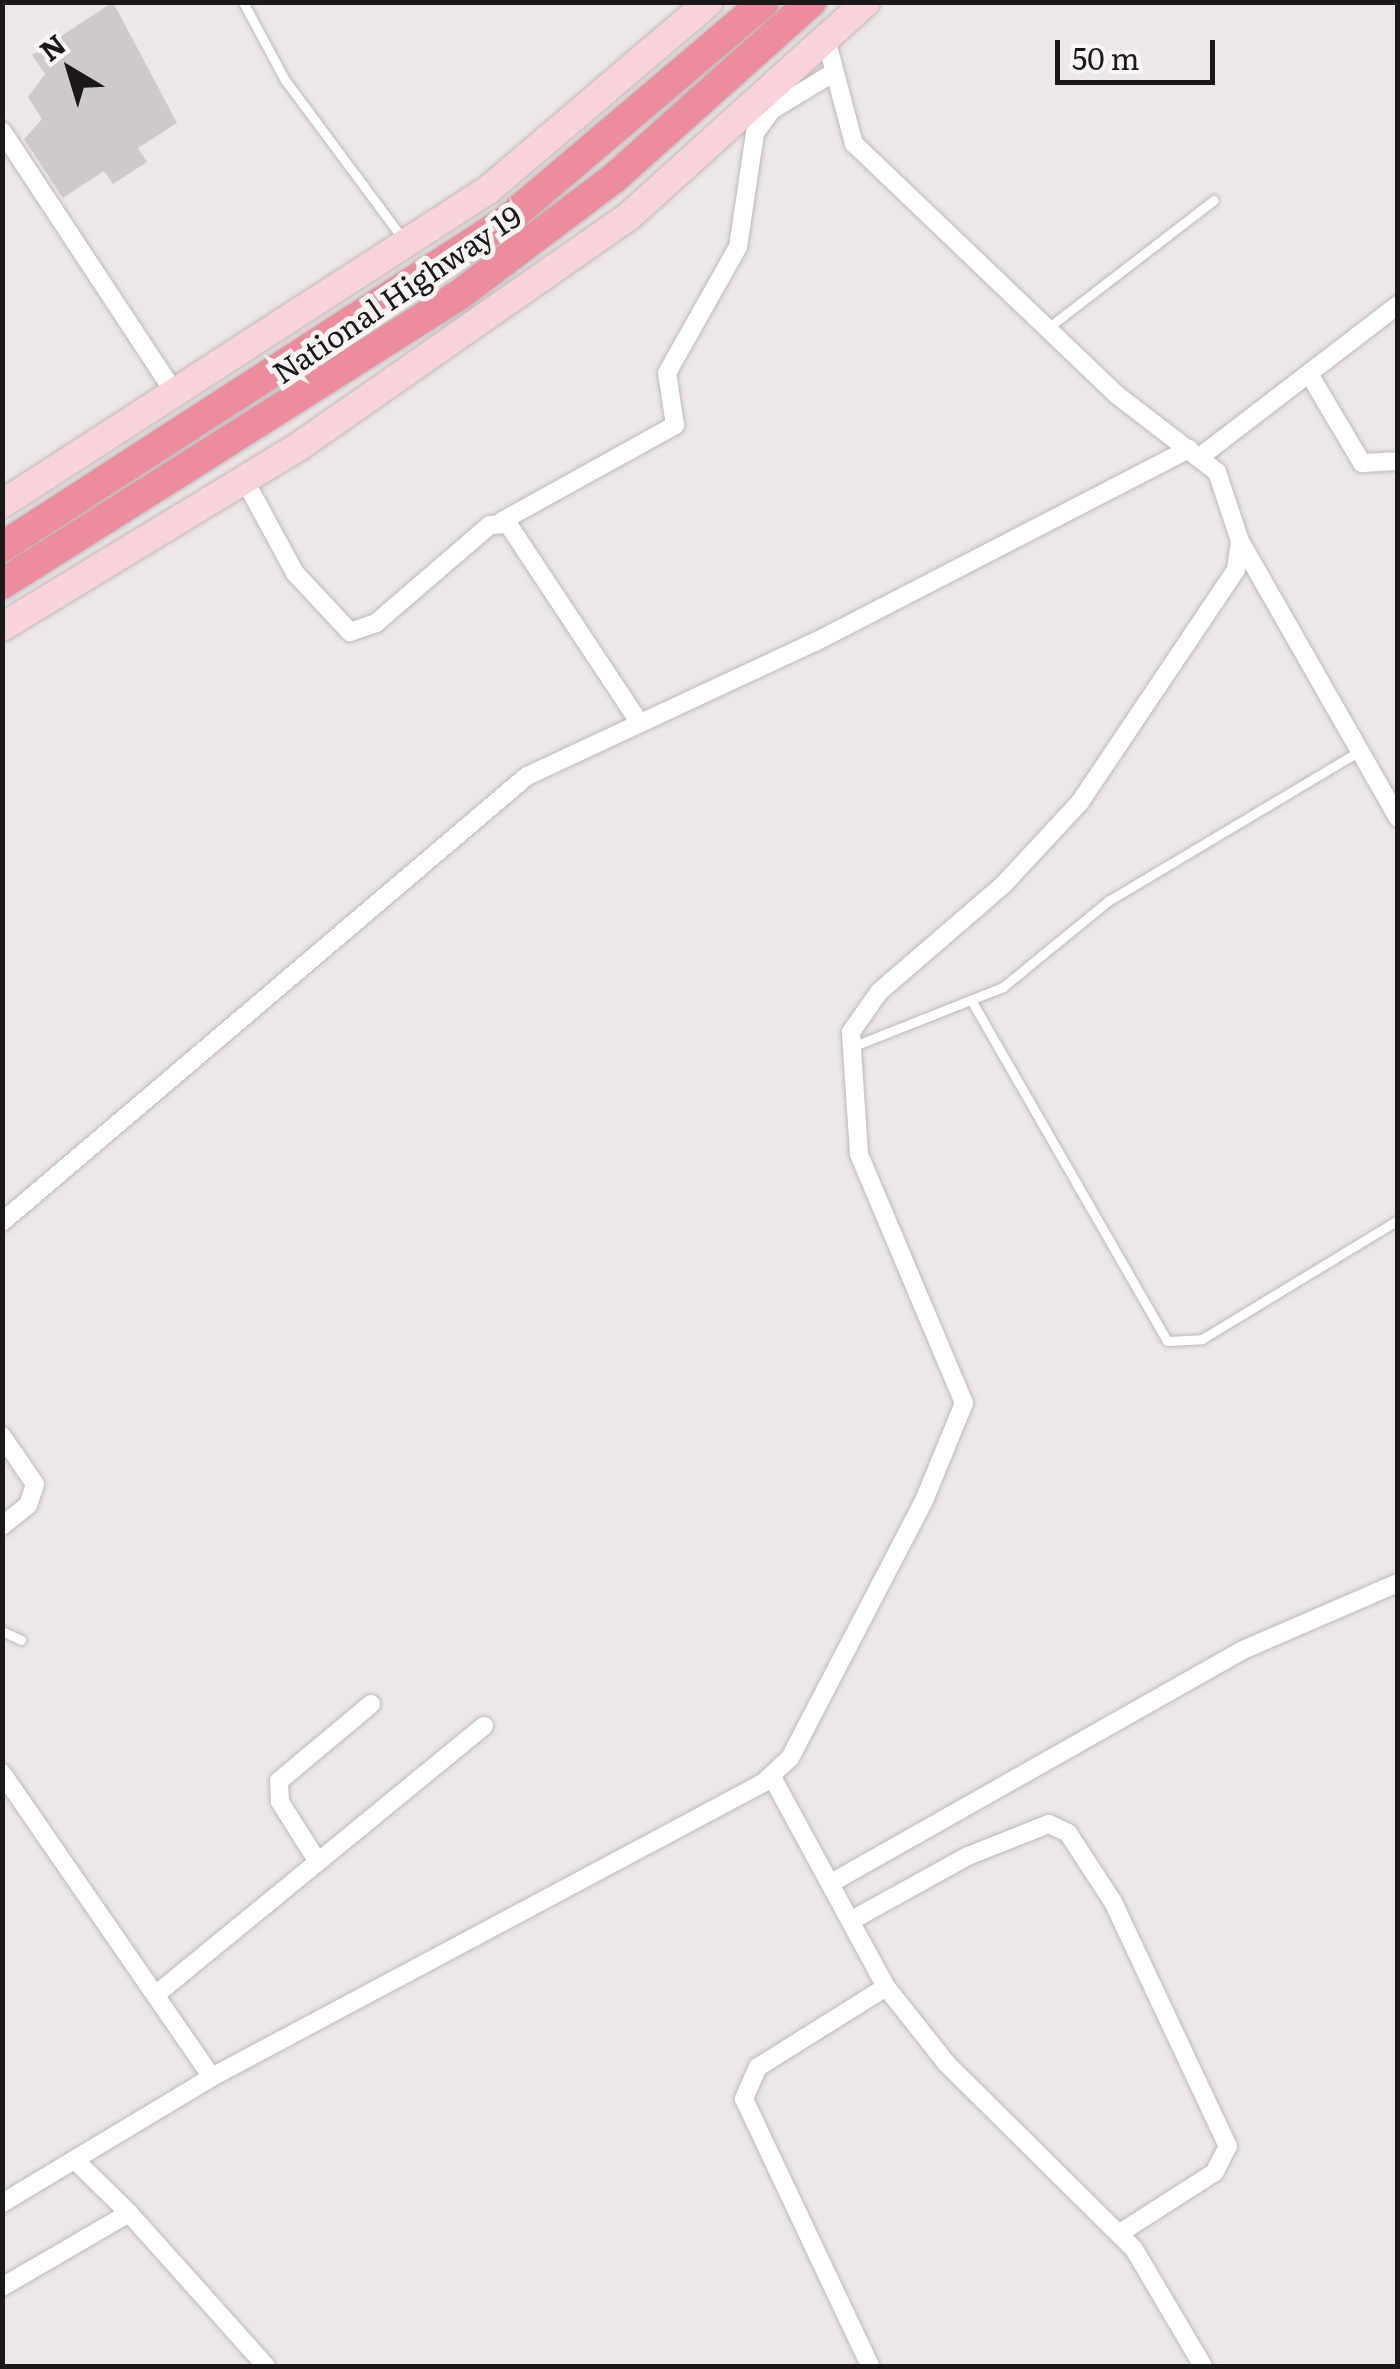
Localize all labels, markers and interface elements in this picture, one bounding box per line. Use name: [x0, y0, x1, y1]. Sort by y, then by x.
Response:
north arrow: [20, 20, 120, 120]
scale bar: [1060, 20, 1220, 82]
text: N: [29, 23, 74, 70]
text: 50 m: [1072, 35, 1140, 79]
street label: National Highway 19: [265, 196, 527, 390]

